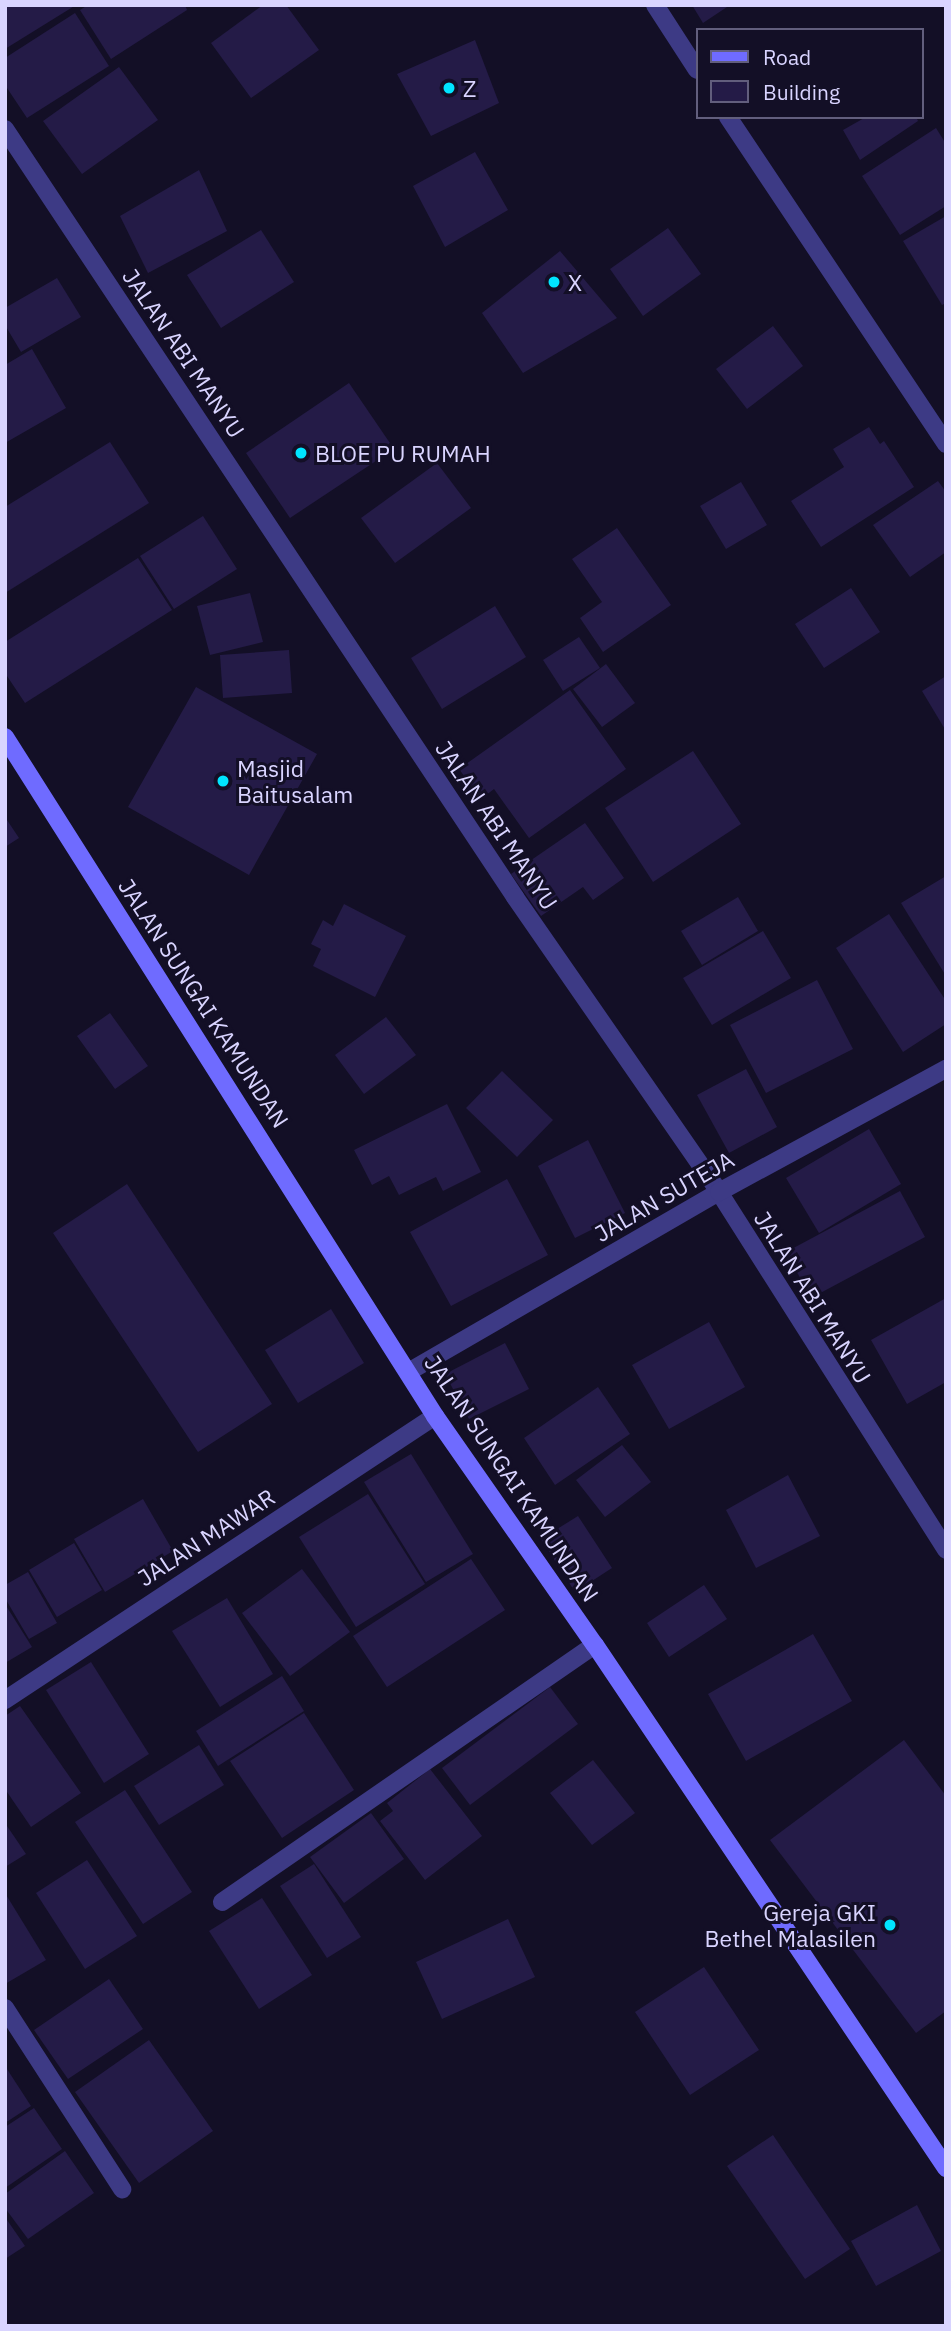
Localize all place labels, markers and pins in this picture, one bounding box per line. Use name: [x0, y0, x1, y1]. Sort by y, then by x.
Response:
place label: Z: [463, 74, 476, 102]
marker: Z: [441, 80, 457, 96]
place label: X: [568, 268, 582, 296]
marker: X: [546, 274, 562, 290]
place label: BLOE PU RUMAH: [315, 439, 491, 467]
marker: BLOE PU RUMAH: [293, 445, 309, 461]
place label: Masjid Baitusalam: [237, 754, 353, 808]
marker: Masjid Baitusalam: [215, 773, 231, 789]
place label: Gereja GKI Bethel Malasilen: [705, 1898, 876, 1952]
marker: Gereja GKI Bethel Malasilen: [882, 1917, 898, 1933]

